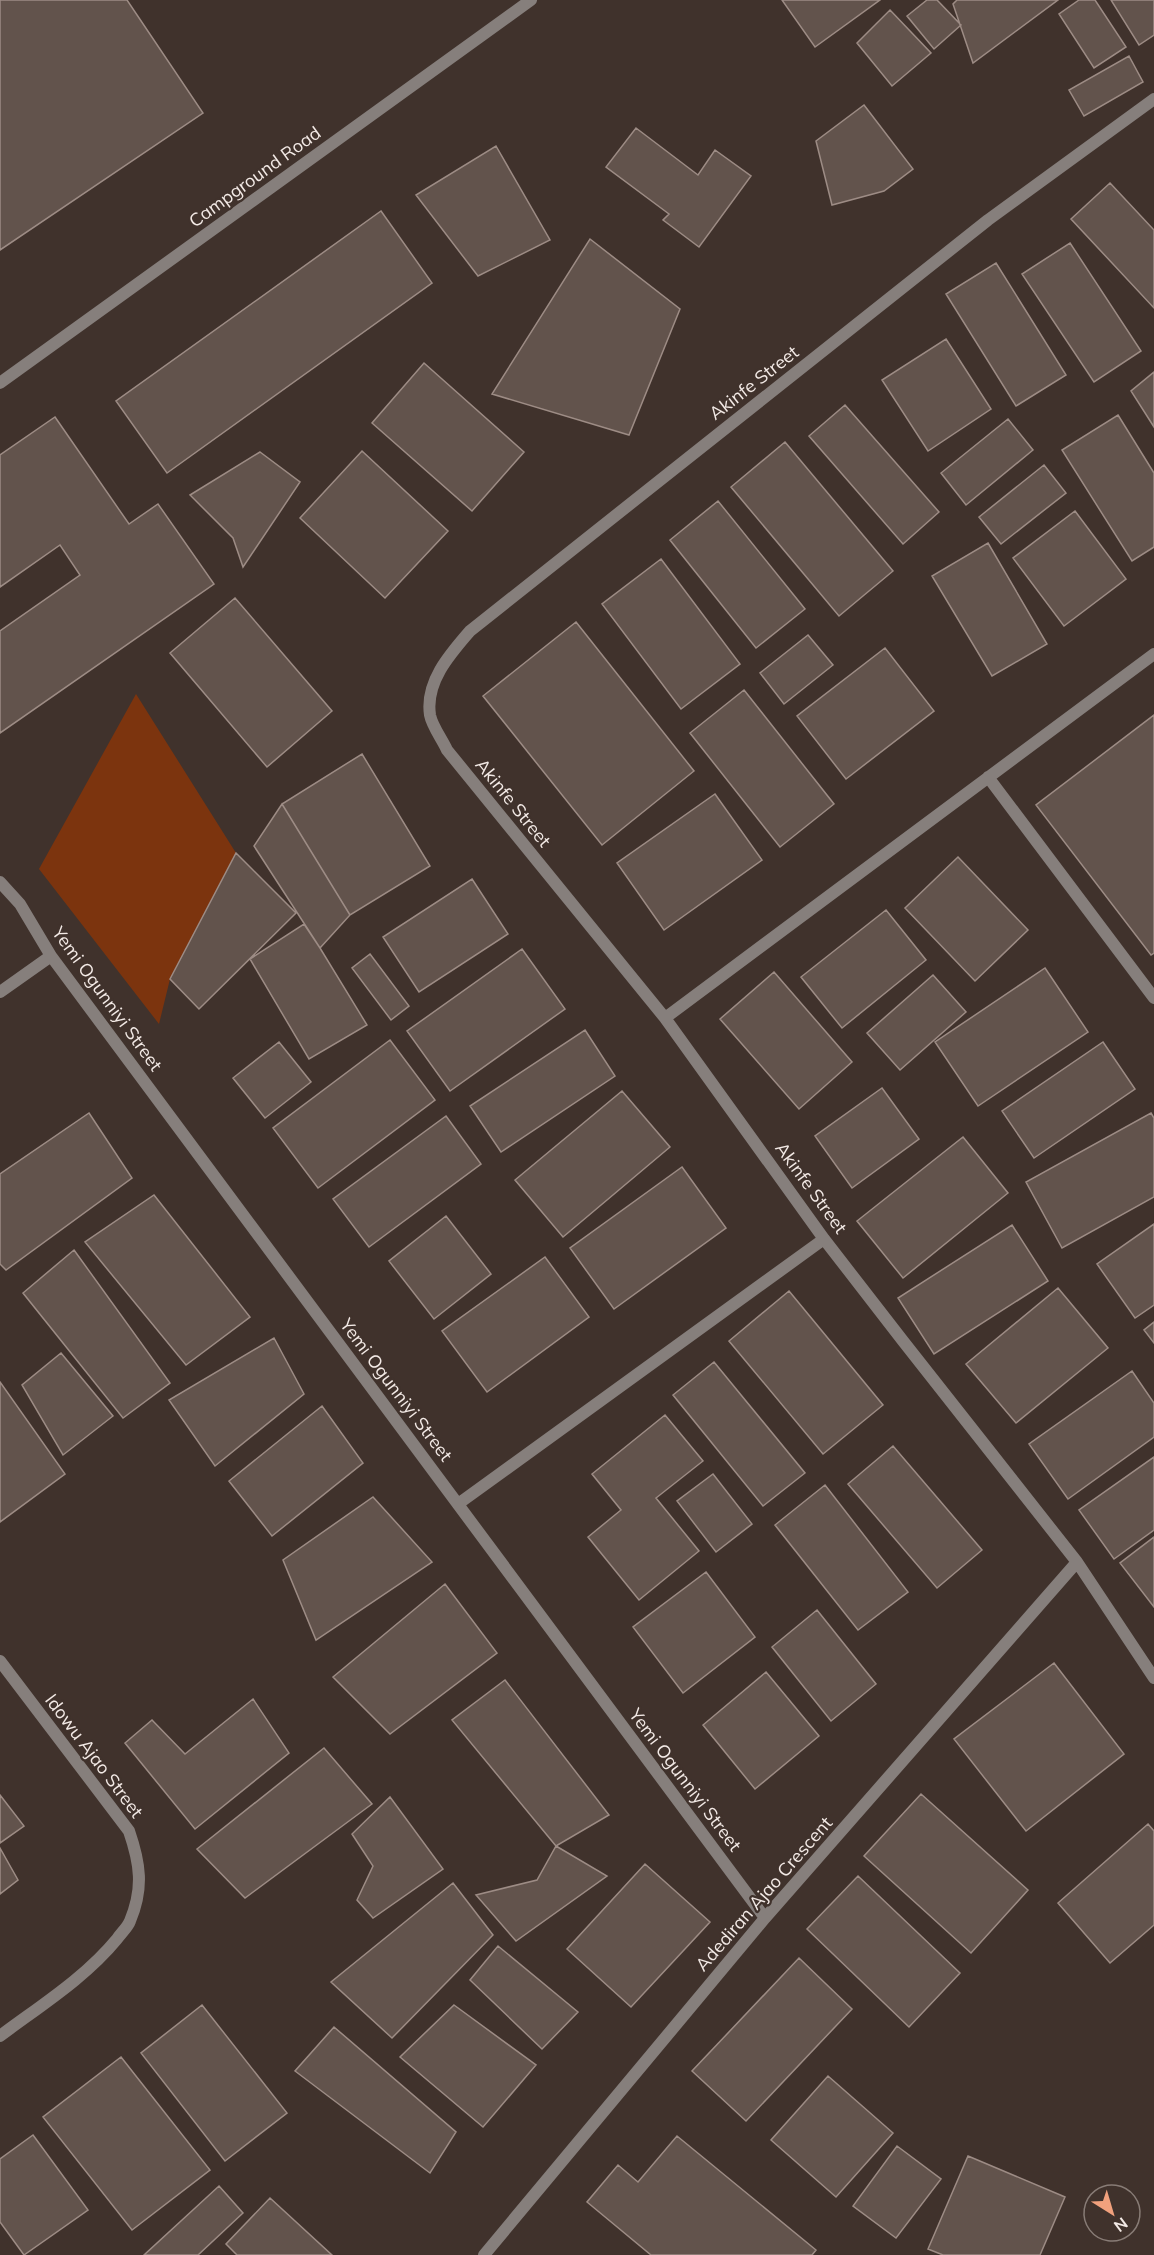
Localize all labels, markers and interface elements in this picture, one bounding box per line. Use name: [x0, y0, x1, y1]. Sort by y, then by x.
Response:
street label: Campground Road: [184, 121, 325, 232]
street label: Akinfe Street: [704, 340, 803, 425]
street label: Akinfe Street: [471, 754, 556, 852]
street label: Yemi Ogunniyi Street: [47, 921, 168, 1075]
street label: Akinfe Street: [771, 1137, 852, 1238]
street label: Yemi Ogunniyi Street: [335, 1313, 458, 1466]
street label: Idowu Ajao Street: [40, 1689, 149, 1822]
street label: Yemi Ogunniyi Street: [624, 1703, 747, 1856]
street label: Adediran Ajao Crescent: [690, 1812, 837, 1976]
north arrow: [1082, 2183, 1142, 2243]
text: N: [1110, 2213, 1132, 2237]

